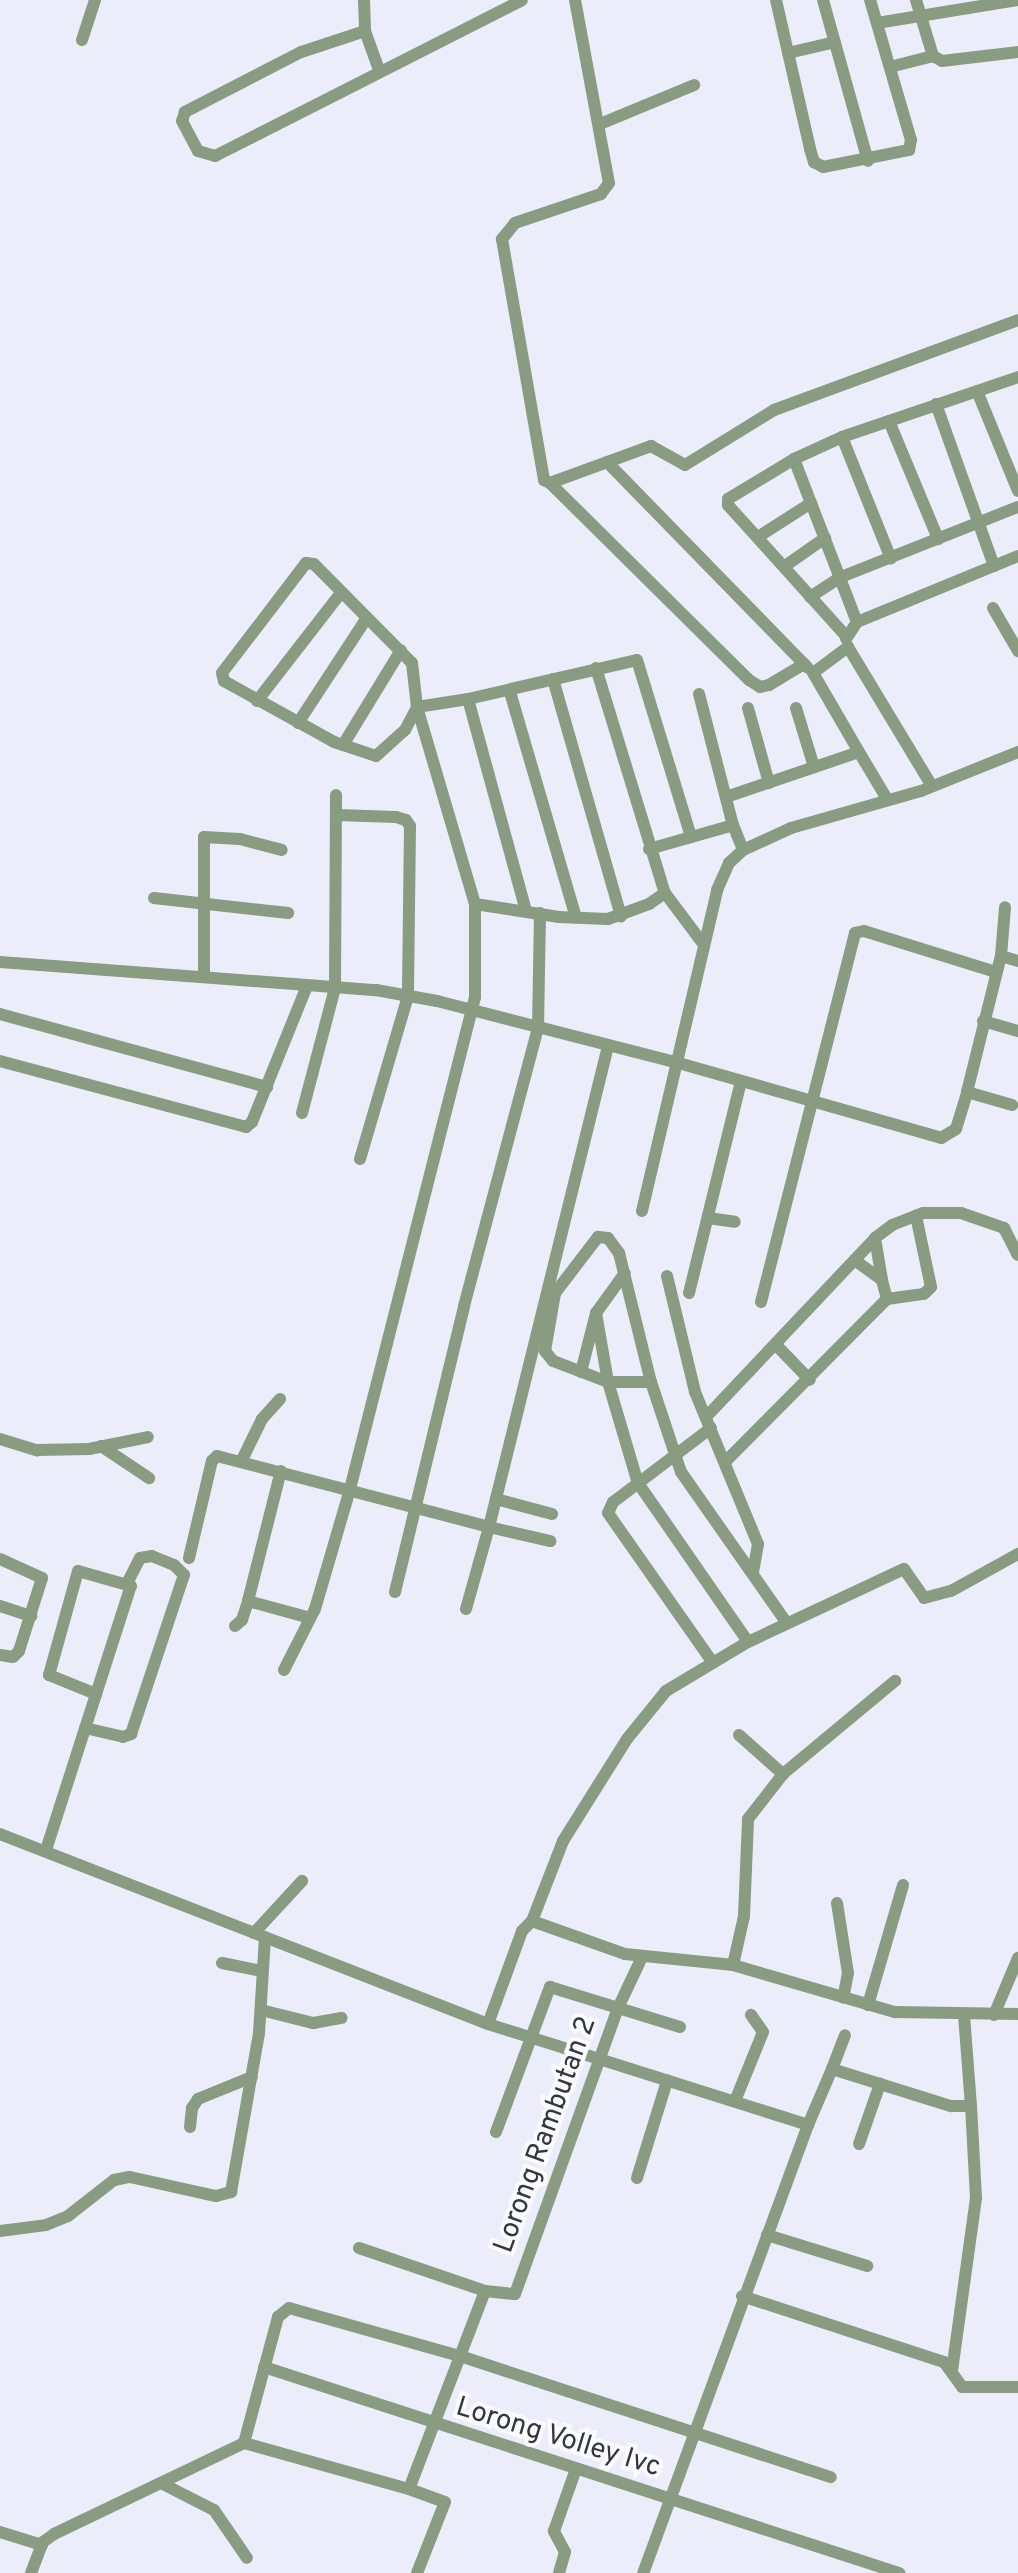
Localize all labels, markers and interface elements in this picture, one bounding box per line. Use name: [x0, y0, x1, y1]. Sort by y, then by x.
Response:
street label: Lorong Rambutan 2: [488, 2012, 604, 2258]
street label: Lorong Volley Ivc: [451, 2391, 665, 2485]

